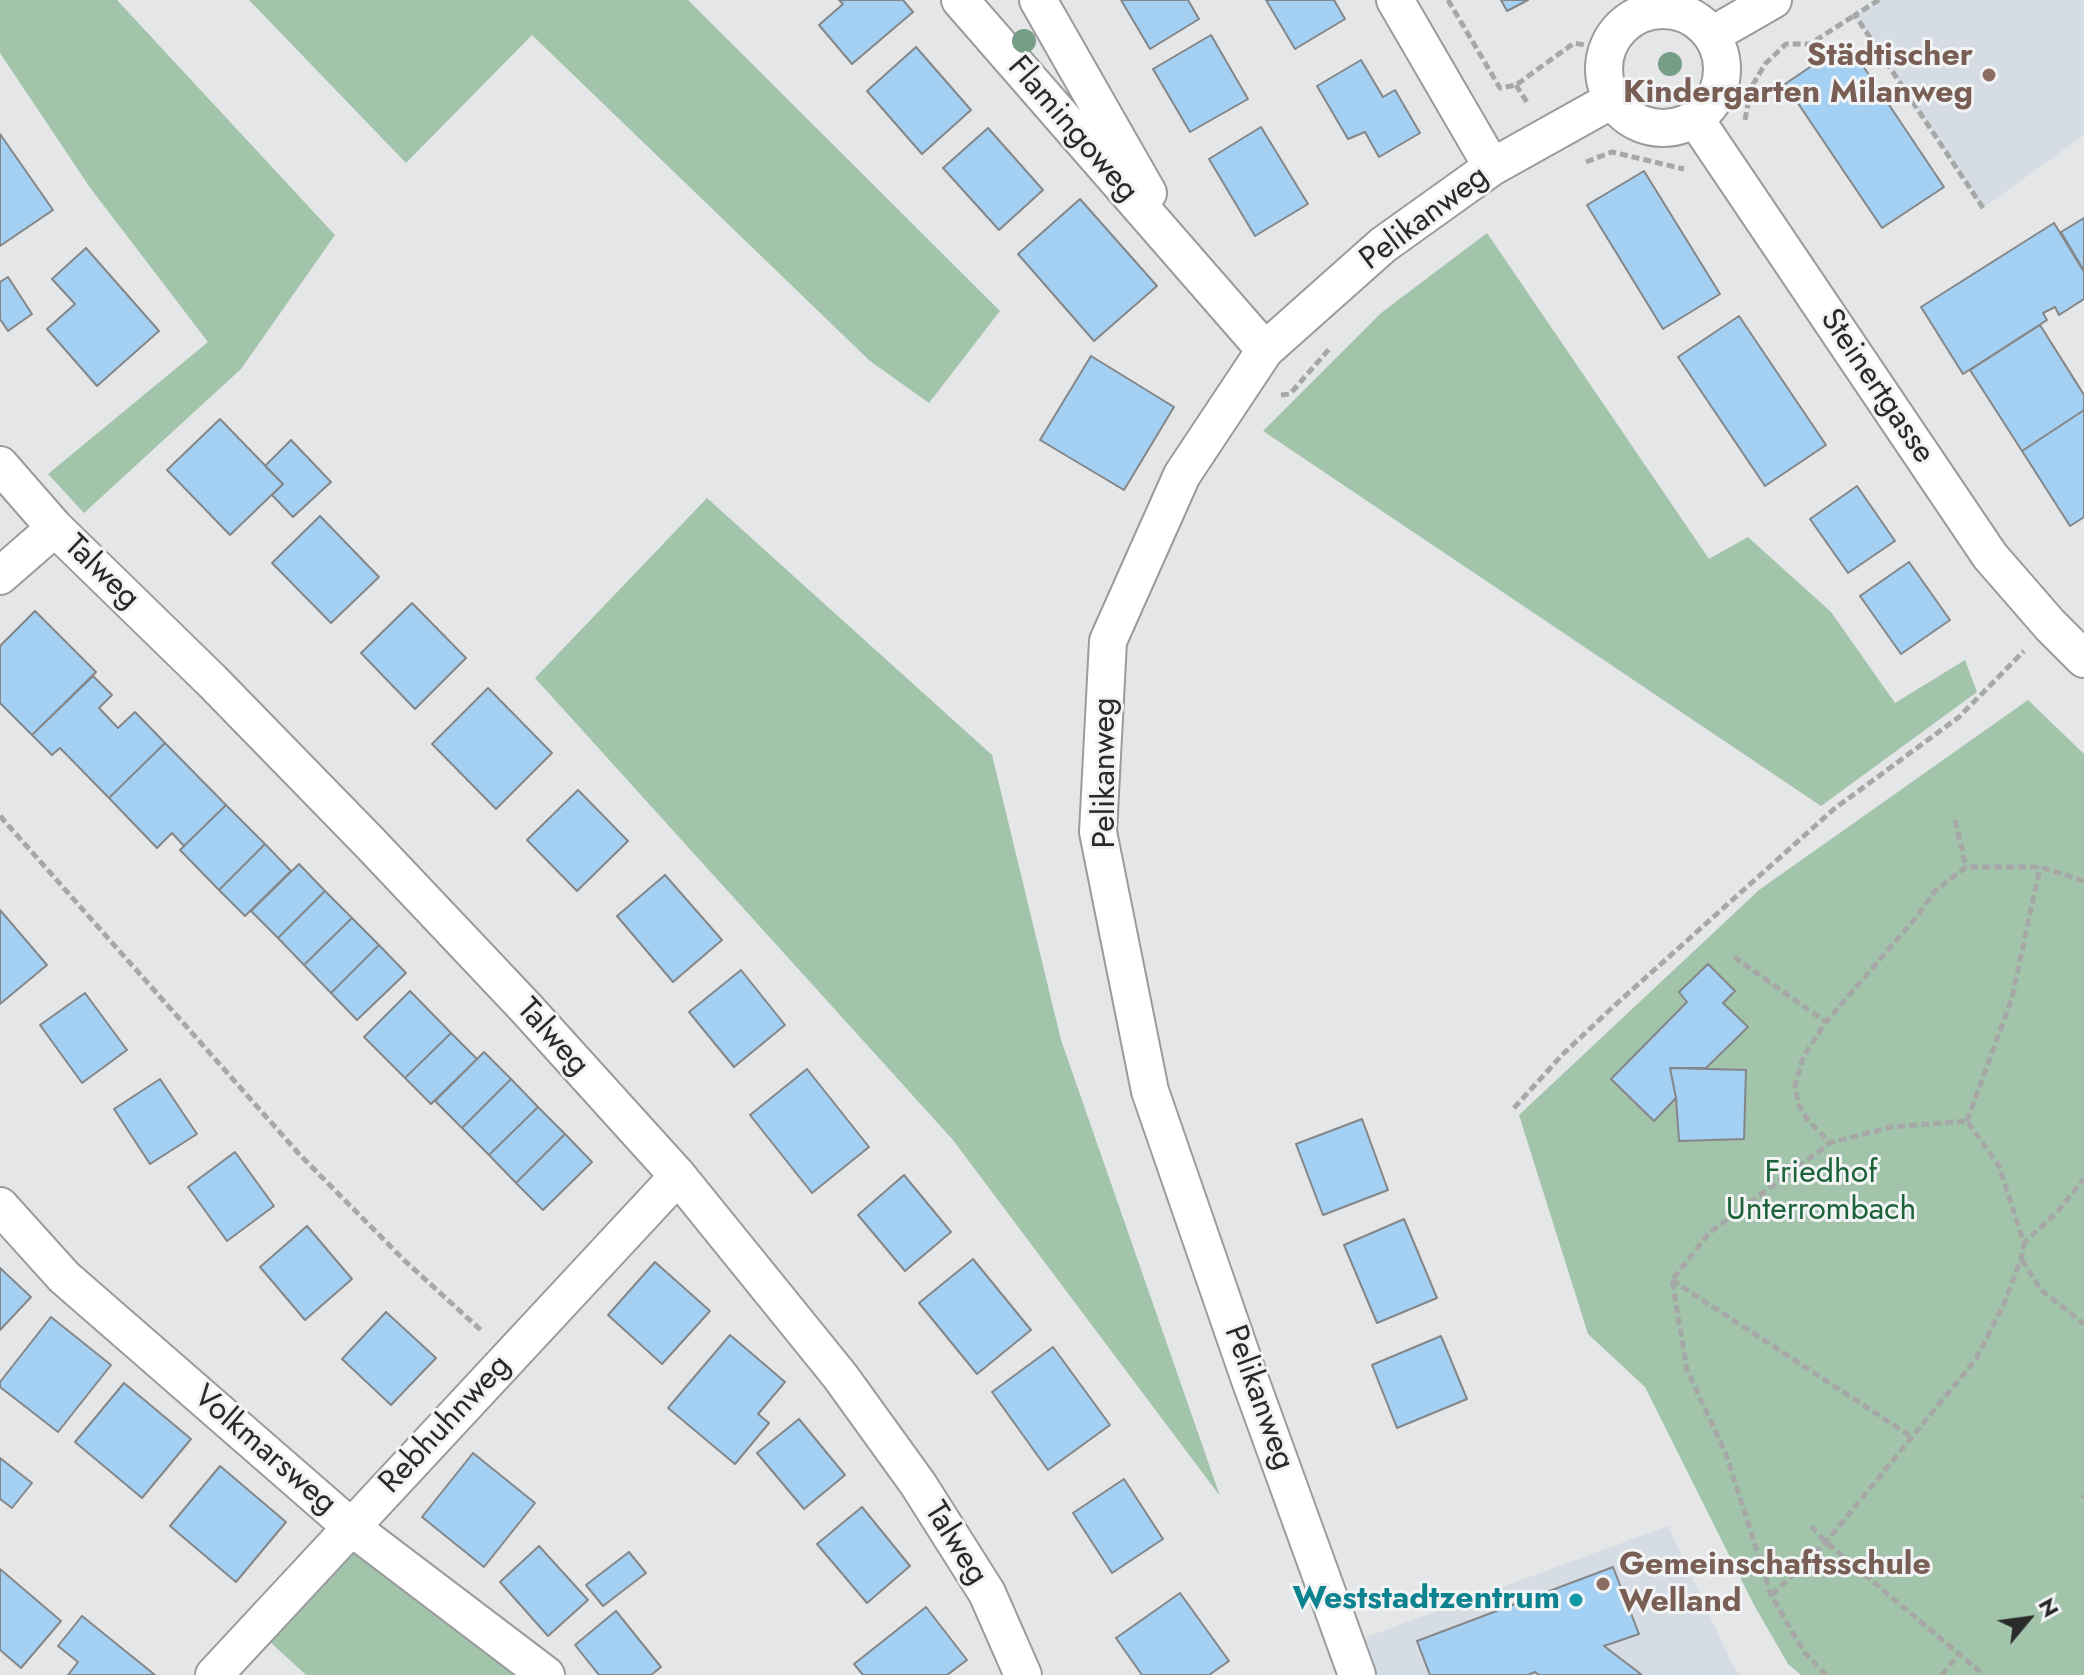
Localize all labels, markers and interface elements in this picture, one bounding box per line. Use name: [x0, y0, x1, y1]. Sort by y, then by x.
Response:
place label: Städtischer Kindergarten Milanweg: [1623, 38, 1973, 113]
street label: Flamingoweg: [998, 49, 1146, 211]
marker: Städtischer Kindergarten Milanweg: [1980, 66, 1998, 84]
street label: Pelikanweg: [1353, 158, 1497, 280]
street label: Steinertgasse: [1810, 303, 1942, 471]
street label: Talweg: [55, 528, 147, 618]
street label: Pelikanweg: [1087, 698, 1125, 848]
street label: Talweg: [507, 992, 597, 1084]
park label: Friedhof Unterrombach: [1726, 1155, 1916, 1230]
street label: Pelikanweg: [1214, 1321, 1302, 1475]
street label: Rebhuhnweg: [372, 1348, 520, 1502]
street label: Volkmarsweg: [184, 1378, 344, 1524]
street label: Talweg: [915, 1495, 995, 1593]
place label: Gemeinschaftsschule Welland: [1619, 1547, 1931, 1622]
marker: Gemeinschaftsschule Welland: [1594, 1575, 1612, 1593]
north arrow: [1988, 1579, 2068, 1659]
place label: Weststadtzentrum: [1293, 1581, 1560, 1619]
marker: Weststadtzentrum: [1567, 1591, 1585, 1609]
text: N: [2031, 1592, 2067, 1623]

